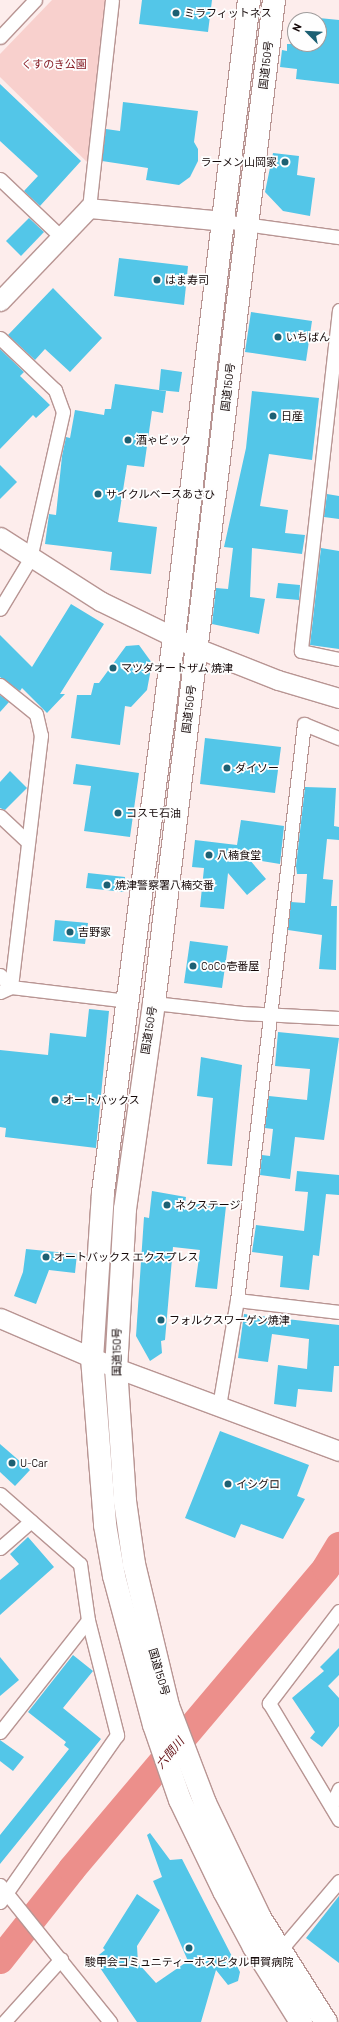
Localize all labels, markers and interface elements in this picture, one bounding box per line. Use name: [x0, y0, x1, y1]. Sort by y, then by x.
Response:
place label: ミラフィットネス: [184, 6, 272, 20]
marker: ミラフィットネス: [171, 8, 181, 18]
north arrow: [287, 12, 327, 52]
text: N: [289, 21, 304, 33]
street label: 国道150号: [256, 40, 276, 90]
park label: くすのき公園: [21, 57, 87, 71]
place label: ラーメン山岡家: [200, 155, 277, 169]
marker: ラーメン山岡家: [280, 157, 290, 167]
place label: はま寿司: [165, 273, 209, 287]
marker: はま寿司: [152, 275, 162, 285]
place label: いちばん: [286, 330, 330, 344]
marker: いちばん: [273, 332, 283, 342]
street label: 国道150号: [218, 362, 238, 412]
place label: 日産: [281, 409, 303, 423]
marker: 日産: [268, 411, 278, 421]
place label: 酒ゃビック: [136, 433, 191, 447]
marker: 酒ゃビック: [123, 435, 133, 445]
place label: サイクルベースあさひ: [106, 487, 216, 501]
marker: サイクルベースあさひ: [93, 489, 103, 499]
place label: マツダオートザム 焼津: [121, 661, 233, 675]
marker: マツダオートザム 焼津: [108, 663, 118, 673]
street label: 国道150号: [179, 684, 199, 734]
place label: ダイソー: [235, 761, 279, 775]
marker: ダイソー: [222, 763, 232, 773]
place label: コスモ石油: [126, 806, 181, 820]
marker: コスモ石油: [113, 808, 123, 818]
place label: 八楠食堂: [217, 848, 261, 862]
marker: 八楠食堂: [204, 850, 214, 860]
place label: 焼津警察署八楠交番: [115, 878, 214, 892]
marker: 焼津警察署八楠交番: [102, 880, 112, 890]
place label: 吉野家: [78, 925, 111, 939]
marker: 吉野家: [65, 927, 75, 937]
place label: CoCo壱番屋: [201, 959, 259, 973]
marker: CoCo壱番屋: [188, 961, 198, 971]
street label: 国道150号: [139, 1005, 159, 1055]
place label: オートバックス: [63, 1093, 140, 1107]
marker: オートバックス: [50, 1095, 60, 1105]
place label: ネクステージ: [175, 1198, 241, 1212]
marker: ネクステージ: [162, 1200, 172, 1210]
place label: オートバックス エクスプレス: [54, 1250, 199, 1264]
marker: オートバックス エクスプレス: [41, 1252, 51, 1262]
place label: フォルクスワーゲン焼津: [169, 1313, 290, 1327]
marker: フォルクスワーゲン焼津: [156, 1315, 166, 1325]
street label: 国道150号: [110, 1328, 124, 1376]
place label: U-Car: [20, 1456, 48, 1470]
marker: U-Car: [7, 1458, 17, 1468]
place label: イシグロ: [236, 1477, 280, 1491]
marker: イシグロ: [223, 1479, 233, 1489]
street label: 国道150号: [146, 1647, 172, 1697]
water label: 六間川: [153, 1735, 187, 1771]
marker: 駿甲会コミュニティーホスピタル甲賀病院: [183, 1942, 195, 1954]
place label: 駿甲会コミュニティーホスピタル甲賀病院: [85, 1955, 293, 1969]

